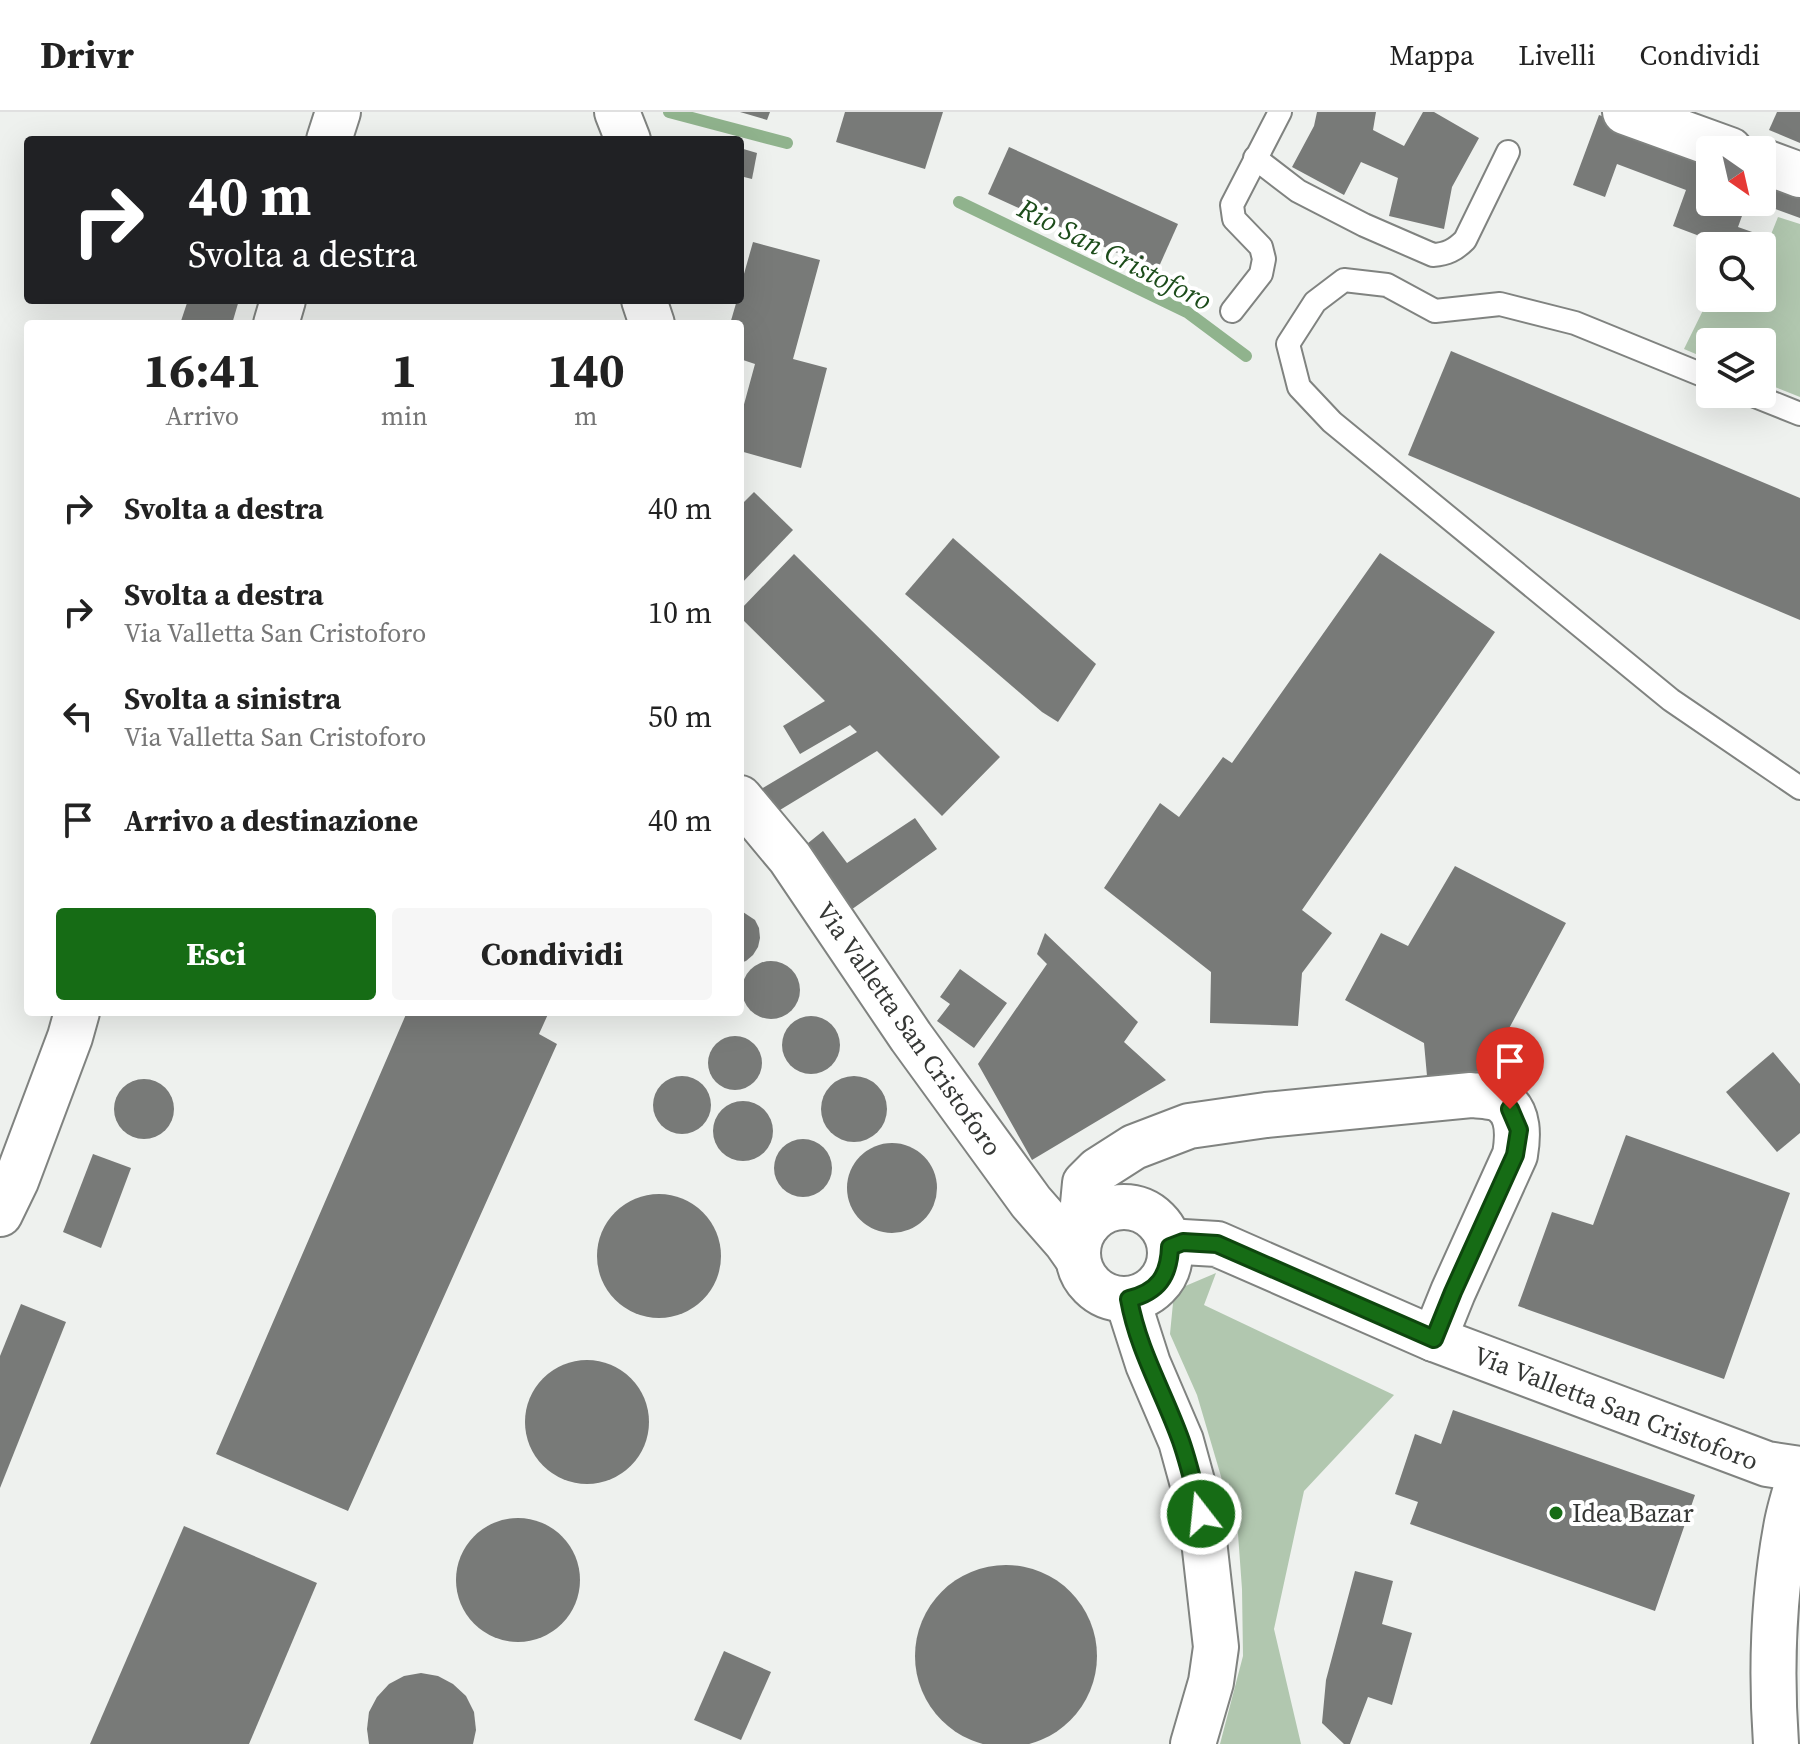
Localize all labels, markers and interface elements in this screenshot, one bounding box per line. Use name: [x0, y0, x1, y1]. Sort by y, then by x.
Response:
text: Drivr: [40, 29, 134, 81]
text: Mappa: [1389, 36, 1474, 74]
text: Livelli: [1518, 36, 1595, 74]
text: Condividi: [1639, 36, 1760, 74]
north arrow: [1696, 136, 1776, 216]
map controls: [1696, 136, 1776, 408]
text: 40 m: [188, 157, 311, 234]
icon: right: [56, 168, 160, 272]
water label: Rio San Cristoforo: [1011, 188, 1218, 319]
text: Svolta a destra: [188, 230, 418, 279]
button: search: [1696, 232, 1776, 312]
button: layers: [1696, 328, 1776, 408]
text: 16:41: [143, 337, 262, 403]
text: 1: [391, 337, 417, 403]
text: 140: [547, 337, 625, 403]
text: Arrivo: [166, 398, 239, 434]
text: min: [381, 398, 428, 434]
text: m: [574, 398, 598, 434]
icon: right: [56, 486, 100, 530]
text: Svolta a destra: [124, 488, 324, 529]
text: 40 m: [648, 488, 712, 529]
text: Svolta a destra: [124, 574, 324, 615]
icon: right: [56, 590, 100, 634]
text: 10 m: [648, 592, 712, 633]
text: Via Valletta San Cristoforo: [124, 615, 426, 651]
text: Svolta a sinistra: [124, 678, 341, 719]
icon: left: [56, 694, 100, 738]
text: 50 m: [648, 696, 712, 737]
text: Via Valletta San Cristoforo: [124, 719, 426, 755]
icon: arrive: [56, 798, 100, 842]
text: Arrivo a destinazione: [124, 800, 418, 841]
text: 40 m: [648, 800, 712, 841]
street label: Via Valletta San Cristoforo: [808, 895, 1010, 1163]
button: Esci: [56, 908, 376, 1000]
button: Condividi: [392, 908, 712, 1000]
pin: [1476, 1027, 1544, 1109]
icon: arrive: [1488, 1039, 1532, 1083]
street label: Via Valletta San Cristoforo: [1468, 1337, 1764, 1479]
position arrow: [1159, 1472, 1243, 1556]
place label: Idea Bazar: [1572, 1495, 1694, 1531]
marker: Idea Bazar: [1547, 1504, 1565, 1522]

